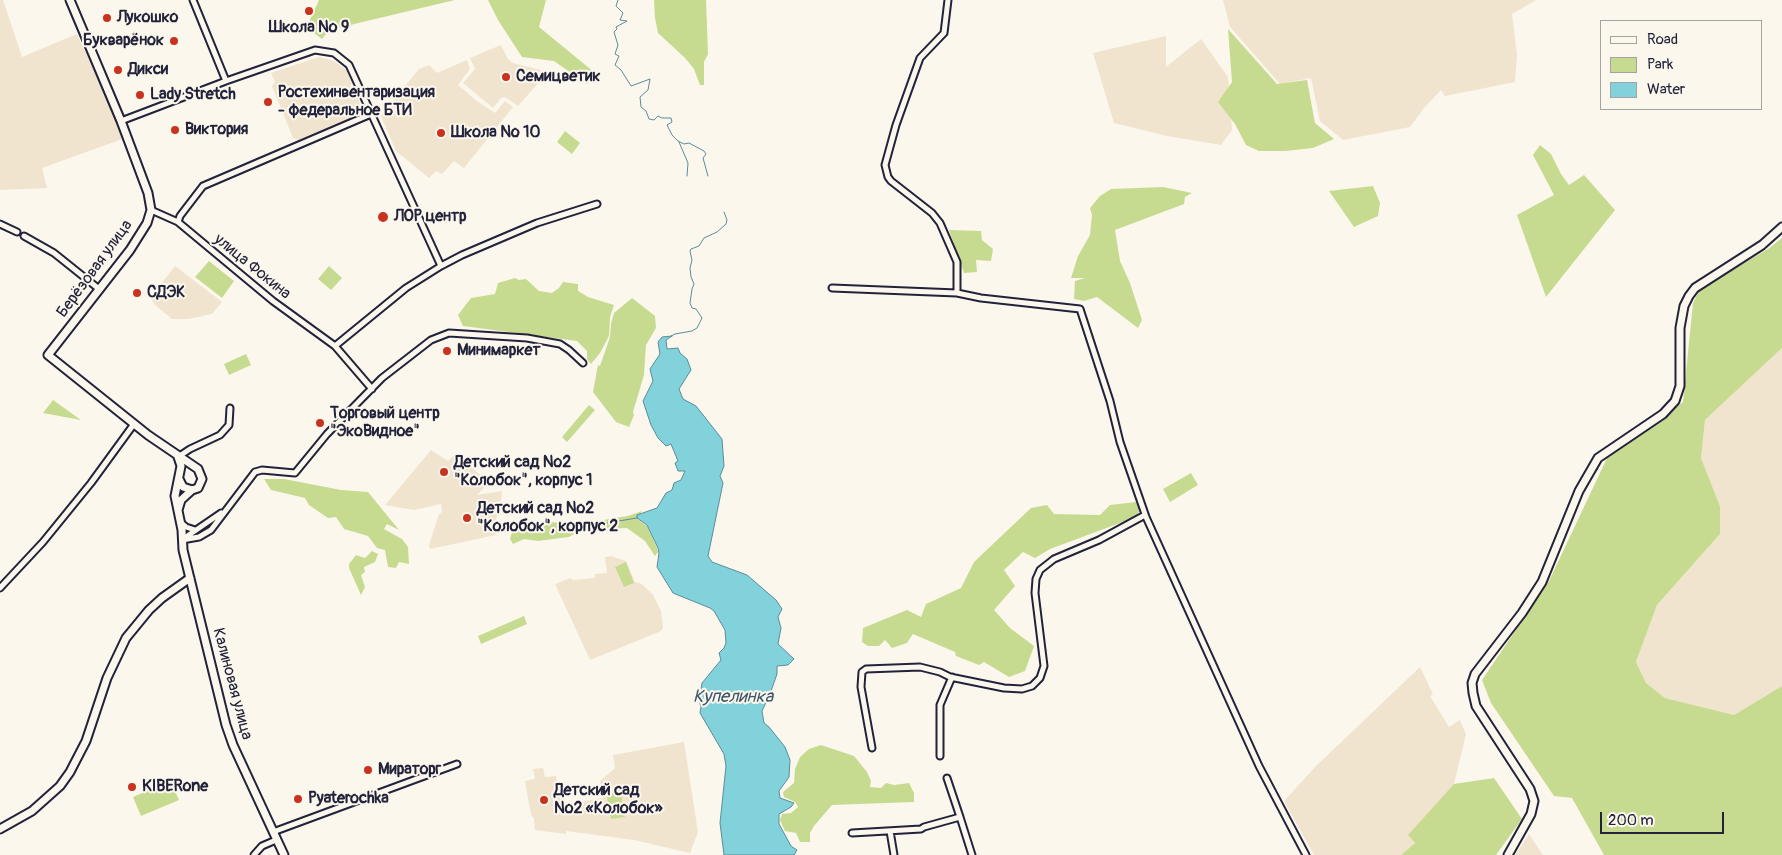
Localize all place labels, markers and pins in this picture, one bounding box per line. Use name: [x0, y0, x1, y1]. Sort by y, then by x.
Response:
marker: Школа № 9: [303, 5, 315, 17]
place label: Лукошко: [117, 8, 178, 28]
marker: Лукошко: [101, 12, 113, 24]
place label: Школа № 9: [269, 18, 349, 38]
place label: Букварёнок: [83, 31, 164, 51]
marker: Букварёнок: [168, 35, 180, 47]
place label: Дикси: [128, 60, 168, 80]
marker: Дикси: [112, 64, 124, 76]
place label: Семицветик: [516, 67, 601, 87]
marker: Семицветик: [500, 71, 512, 83]
place label: Ростехинвентаризация - федеральное БТИ: [278, 83, 435, 121]
place label: Lady Stretch: [150, 85, 236, 105]
marker: Lady Stretch: [134, 89, 146, 101]
marker: Ростехинвентаризация - федеральное БТИ: [262, 96, 274, 108]
place label: Виктория: [185, 120, 248, 140]
place label: Школа № 10: [451, 123, 540, 143]
marker: Виктория: [169, 124, 181, 136]
marker: Школа № 10: [435, 127, 447, 139]
place label: ЛОР центр: [394, 207, 467, 227]
marker: ЛОР центр: [376, 210, 390, 224]
place label: СДЭК: [147, 283, 185, 303]
marker: СДЭК: [131, 287, 143, 299]
place label: Минимаркет: [457, 341, 540, 361]
marker: Минимаркет: [441, 345, 453, 357]
place label: Торговый центр "ЭкоВидное": [330, 404, 440, 442]
marker: Торговый центр "ЭкоВидное": [314, 417, 326, 429]
place label: Детский сад №2 "Колобок", корпус 1: [454, 453, 593, 491]
marker: Детский сад №2 "Колобок", корпус 1: [438, 466, 450, 478]
place label: Детский сад №2 "Колобок", корпус 2: [477, 499, 618, 537]
marker: Детский сад №2 "Колобок", корпус 2: [461, 512, 473, 524]
place label: Мираторг: [378, 760, 441, 780]
marker: Мираторг: [362, 764, 374, 776]
place label: KIBERone: [142, 777, 208, 797]
marker: KIBERone: [126, 781, 138, 793]
place label: Детский сад №2 «Колобок»: [554, 781, 663, 819]
place label: Pyaterochka: [308, 789, 389, 809]
marker: Pyaterochka: [292, 793, 304, 805]
marker: Детский сад №2 «Колобок»: [538, 794, 550, 806]

